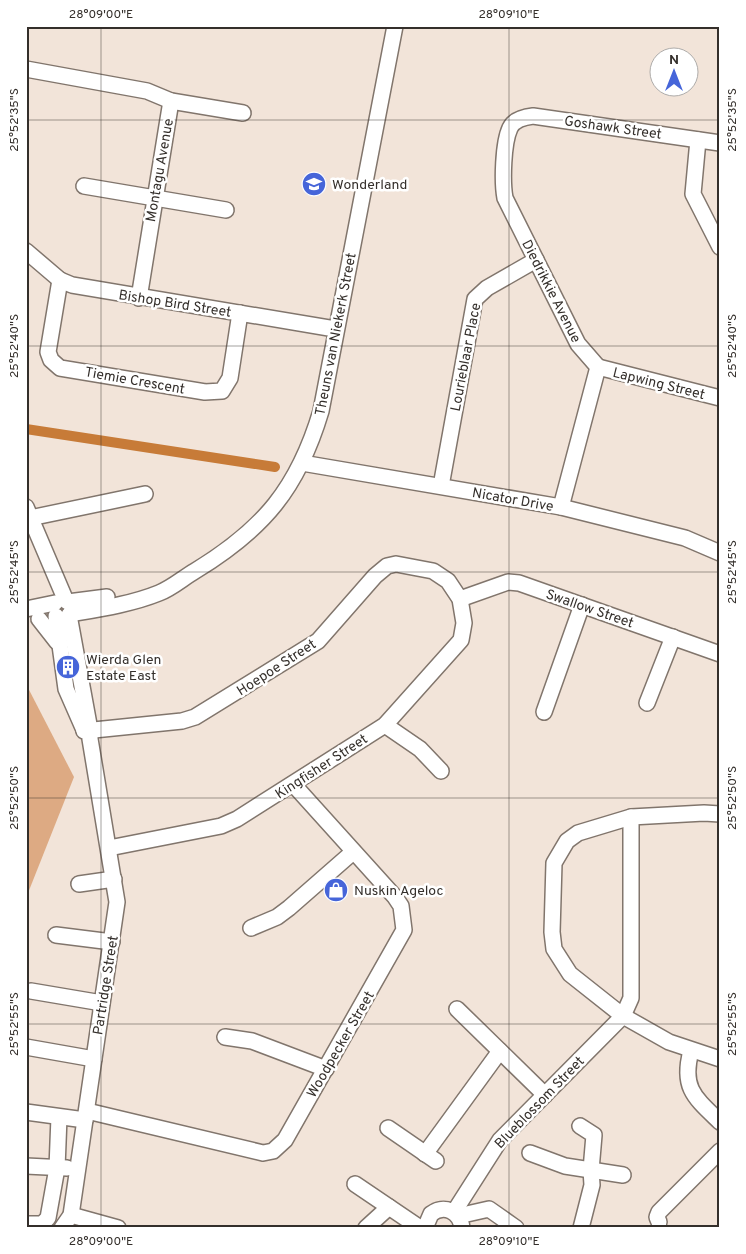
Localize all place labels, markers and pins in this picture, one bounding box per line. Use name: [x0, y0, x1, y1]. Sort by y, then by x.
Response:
school or university icon: Wonderland: [301, 171, 327, 197]
place label: Wonderland: [332, 177, 407, 194]
place label: Wierda Glen Estate East: [86, 652, 161, 685]
building icon: Wierda Glen Estate East: [55, 654, 81, 680]
shop icon: Nuskin Ageloc: [323, 877, 349, 903]
place label: Nuskin Ageloc: [354, 883, 443, 900]

